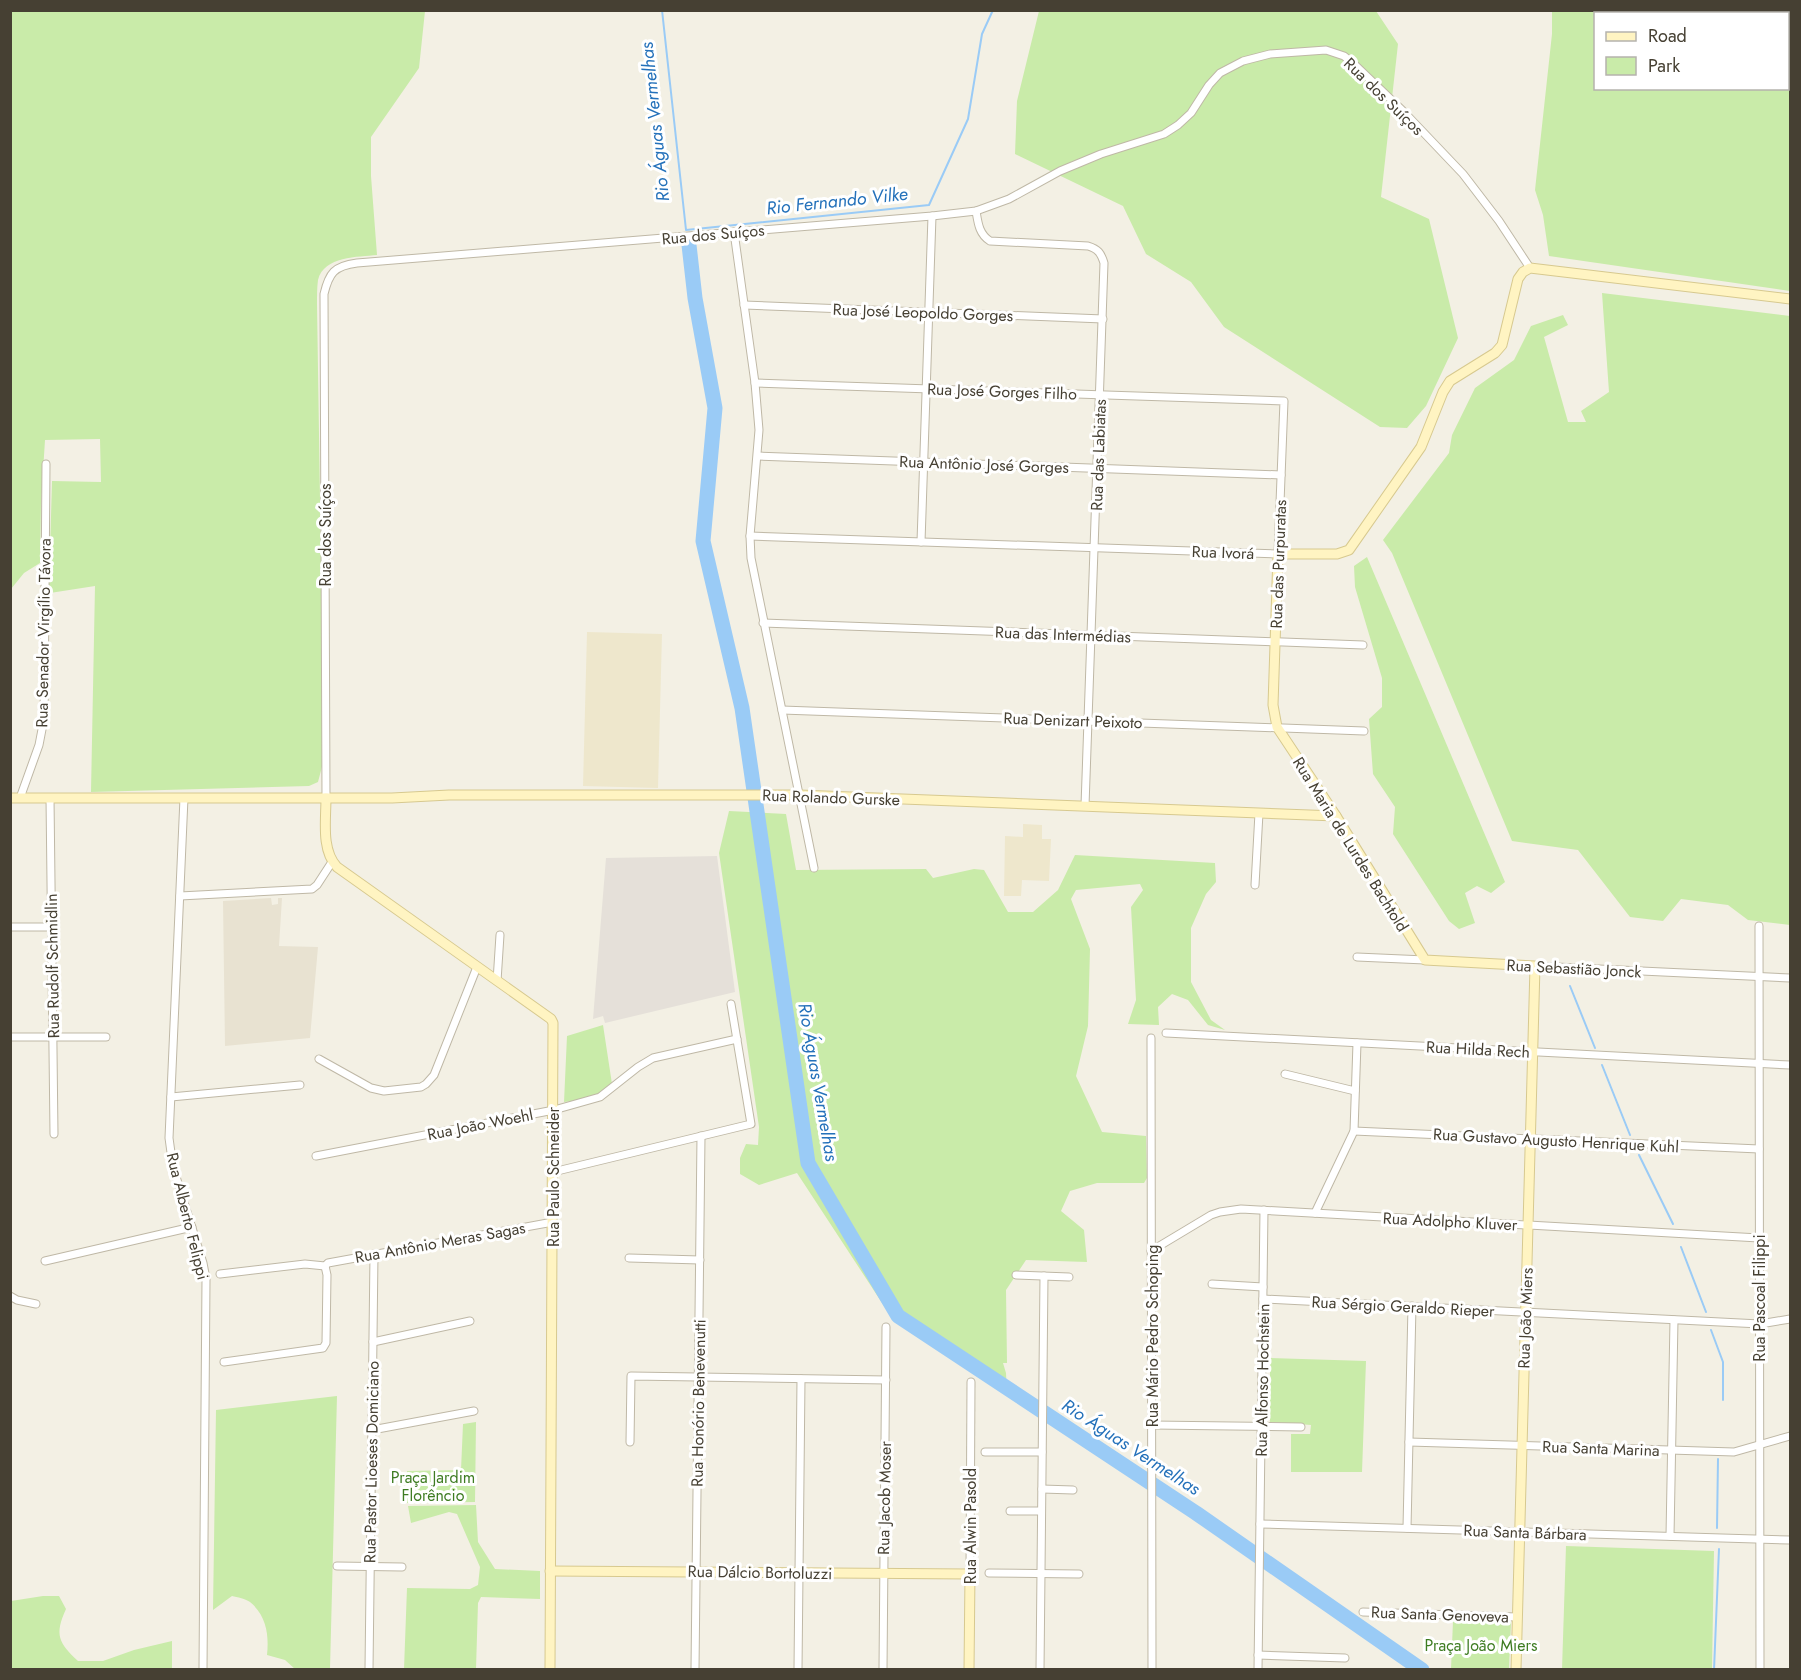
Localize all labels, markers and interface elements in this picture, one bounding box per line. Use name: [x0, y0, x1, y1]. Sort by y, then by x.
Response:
legend: [1594, 12, 1789, 90]
text: Road: [1648, 23, 1687, 49]
water label: Rio Águas Vermelhas: [634, 40, 676, 203]
street label: Rua dos Suíços: [1339, 52, 1429, 140]
text: Park: [1648, 53, 1680, 79]
water label: Rio Fernando Vilke: [765, 181, 909, 221]
street label: Rua dos Suíços: [661, 219, 765, 250]
street label: Rua José Leopoldo Gorges: [832, 298, 1014, 327]
street label: Rua José Gorges Filho: [927, 377, 1078, 406]
street label: Rua das Labiatas: [1085, 399, 1112, 511]
street label: Rua Antônio José Gorges: [899, 450, 1069, 479]
street label: Rua dos Suíços: [314, 483, 337, 587]
street label: Rua das Purpuratas: [1265, 499, 1292, 629]
street label: Rua Senador Virgílio Távora: [30, 538, 57, 728]
street label: Rua Ivorá: [1191, 540, 1255, 565]
street label: Rua das Intermédias: [995, 621, 1131, 648]
street label: Rua Denizart Peixoto: [1003, 707, 1143, 734]
street label: Rua Maria de Lurdes Bachtold: [1287, 752, 1414, 936]
street label: Rua Rolando Gurske: [762, 784, 900, 811]
street label: Rua Rudolf Schmidlin: [40, 893, 65, 1039]
street label: Rua Sebastião Jonck: [1506, 953, 1643, 984]
water label: Rio Águas Vermelhas: [791, 1001, 845, 1164]
street label: Rua Hilda Rech: [1425, 1035, 1531, 1064]
street label: Rua João Woehl: [425, 1103, 535, 1146]
street label: Rua Paulo Schneider: [542, 1107, 565, 1247]
street label: Rua Gustavo Augusto Henrique Kuhl: [1432, 1123, 1680, 1158]
street label: Rua Alberto Felippi: [161, 1150, 214, 1282]
street label: Rua Adolpho Kluver: [1382, 1206, 1518, 1237]
street label: Rua Antônio Meras Sagas: [353, 1216, 527, 1269]
street label: Rua Pascoal Filippi: [1748, 1234, 1771, 1362]
street label: Rua Mário Pedro Schoping: [1141, 1245, 1164, 1427]
street label: Rua João Miers: [1512, 1267, 1539, 1369]
street label: Rua Sérgio Geraldo Rieper: [1311, 1290, 1496, 1323]
street label: Rua Alfonso Hochstein: [1250, 1303, 1275, 1457]
street label: Rua Honório Benevenutti: [686, 1319, 711, 1487]
street label: Rua Pastor Lioeses Domiciano: [358, 1360, 385, 1563]
water label: Rio Águas Vermelhas: [1057, 1392, 1206, 1502]
street label: Rua Santa Marina: [1542, 1435, 1660, 1462]
street label: Rua Jacob Moser: [872, 1441, 897, 1555]
park label: Praça Jardim Florêncio: [391, 1466, 475, 1507]
street label: Rua Alwin Pasold: [959, 1468, 982, 1584]
street label: Rua Santa Bárbara: [1463, 1519, 1587, 1546]
street label: Rua Dálcio Bortoluzzi: [687, 1560, 833, 1585]
street label: Rua Santa Genoveva: [1371, 1601, 1509, 1628]
park label: Praça João Miers: [1425, 1634, 1537, 1657]

